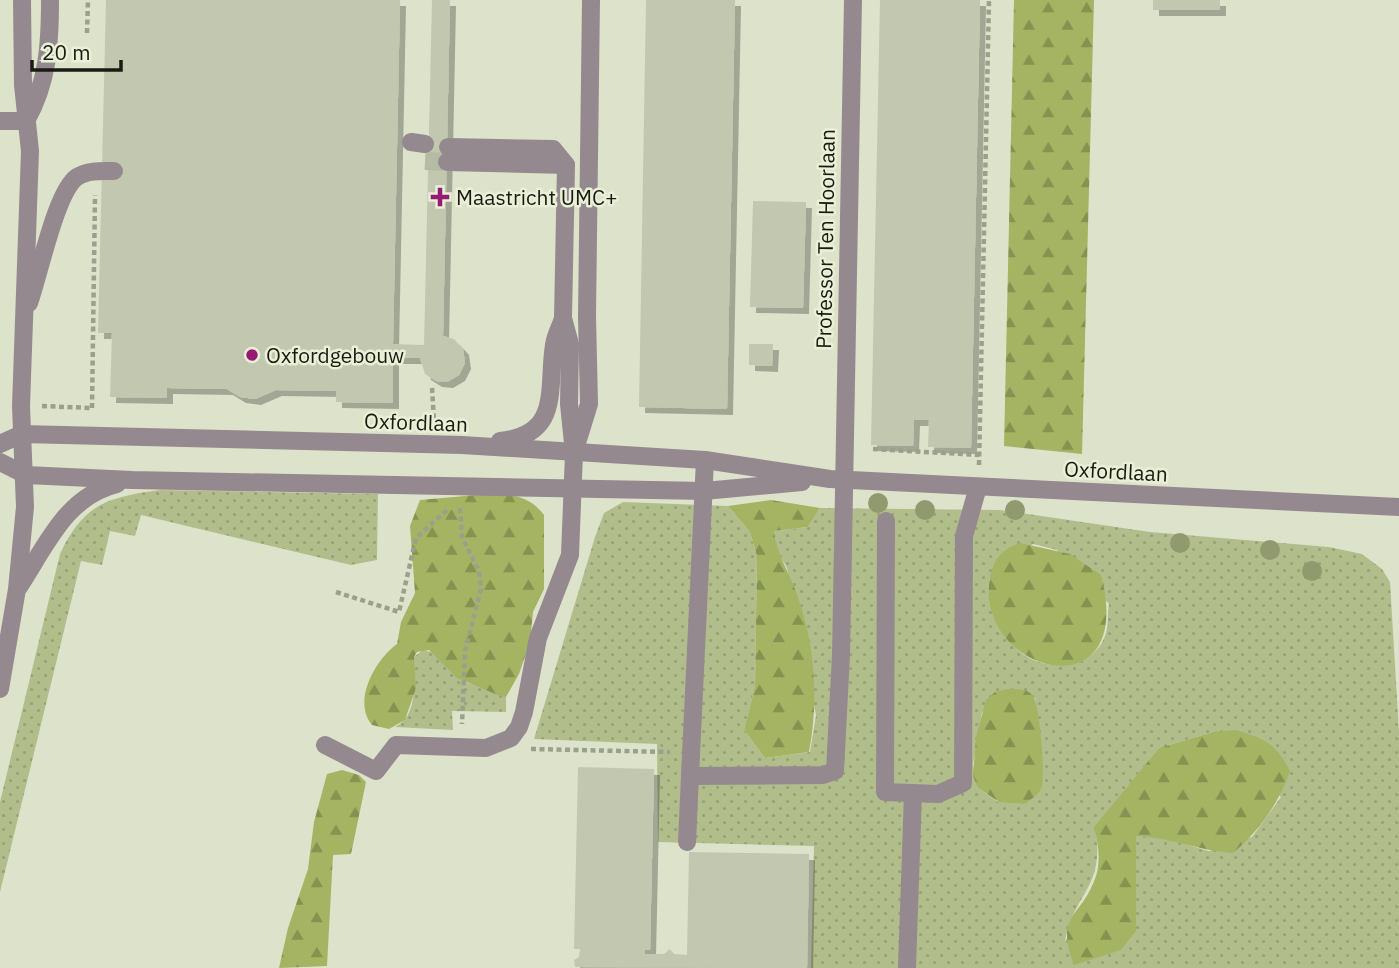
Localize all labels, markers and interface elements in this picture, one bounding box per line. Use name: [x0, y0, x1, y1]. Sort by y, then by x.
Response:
scale bar: [32, 28, 121, 72]
text: 20 m: [42, 38, 91, 66]
street label: Professor Ten Hoorlaan: [809, 129, 841, 349]
place label: Maastricht UMC+: [456, 183, 618, 211]
marker: Maastricht UMC+: [430, 187, 450, 207]
place label: Oxfordgebouw: [266, 341, 404, 369]
marker: Oxfordgebouw: [244, 347, 260, 363]
street label: Oxfordlaan: [364, 406, 468, 438]
street label: Oxfordlaan: [1063, 454, 1169, 488]

